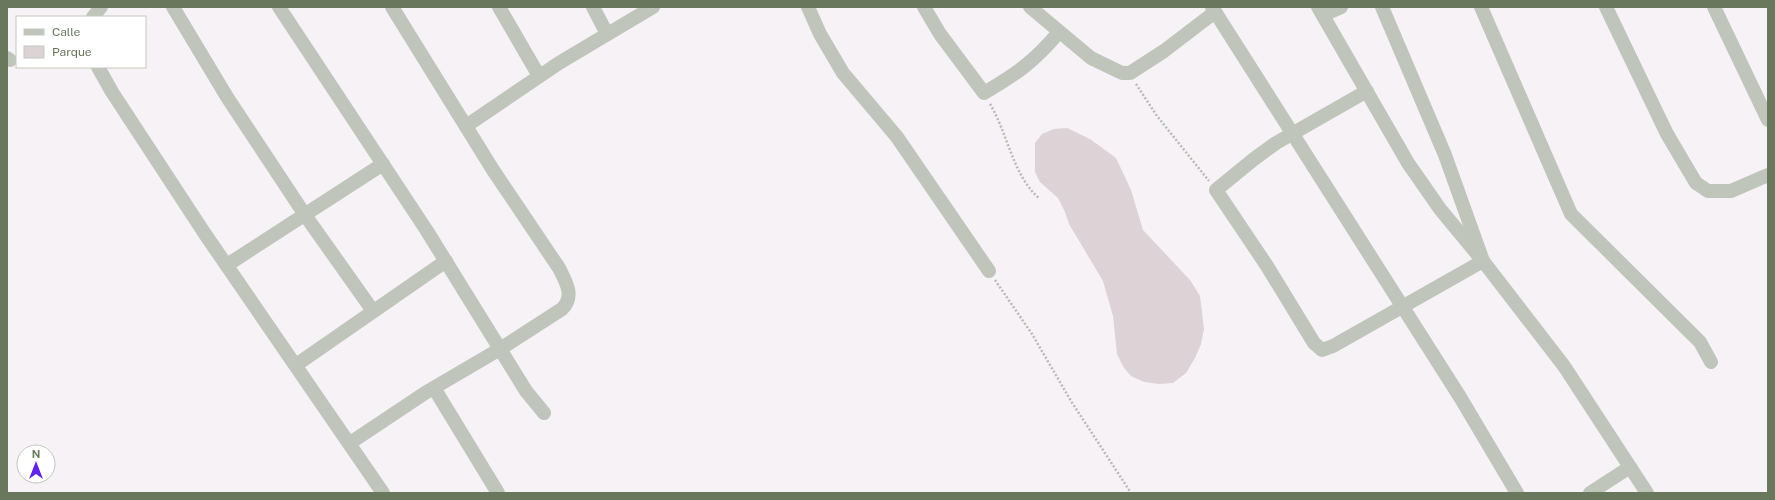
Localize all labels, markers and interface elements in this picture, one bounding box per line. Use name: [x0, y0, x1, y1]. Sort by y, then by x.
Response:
legend: [16, 16, 146, 68]
text: Calle: [52, 25, 81, 39]
text: Parque: [52, 45, 92, 59]
north arrow: [16, 444, 56, 484]
text: N: [32, 448, 40, 460]

